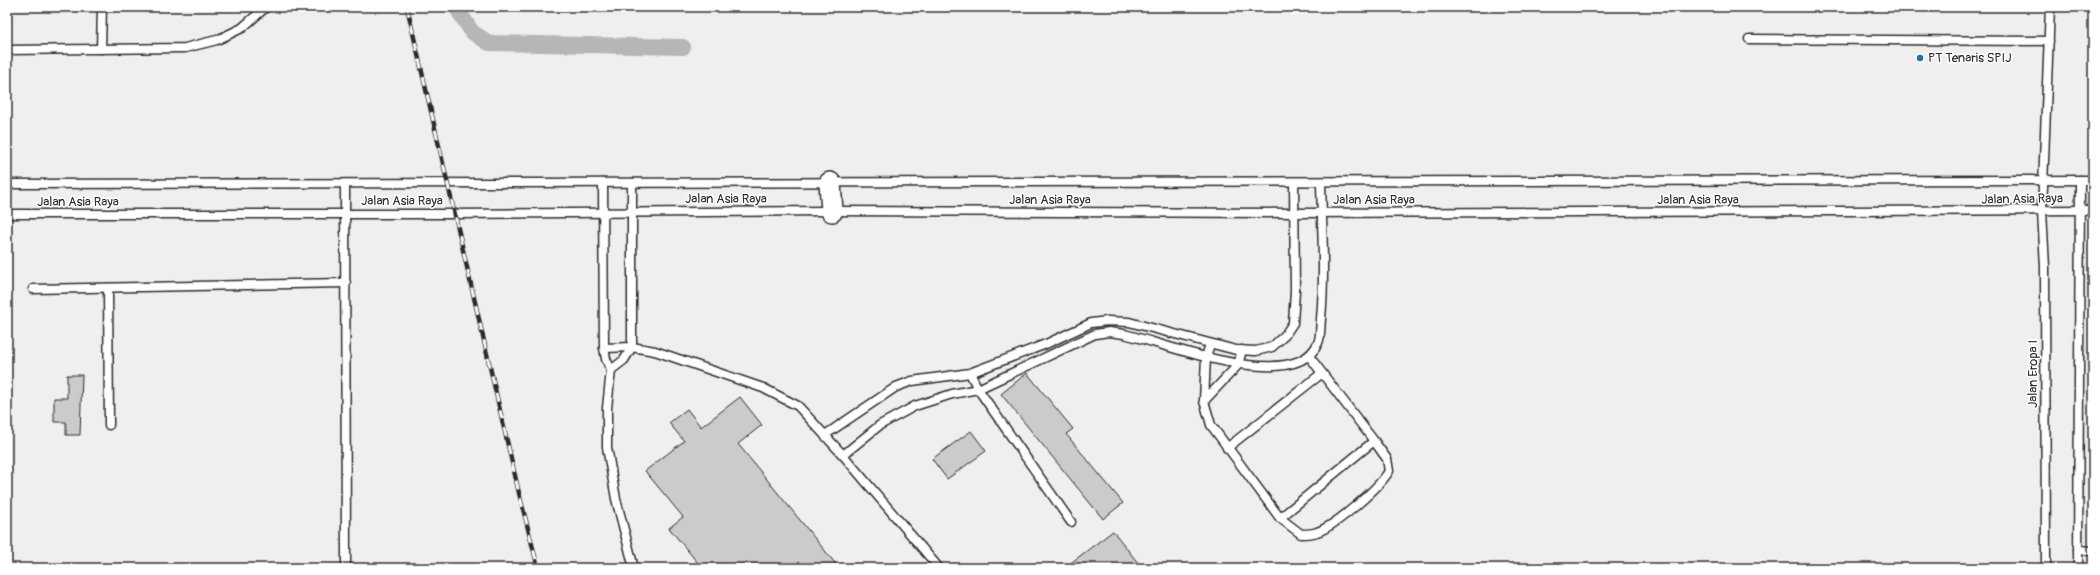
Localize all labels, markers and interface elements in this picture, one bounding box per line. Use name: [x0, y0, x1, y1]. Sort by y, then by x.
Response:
place label: PT Tenaris SPIJ: [1928, 50, 2011, 66]
marker: PT Tenaris SPIJ: [1915, 53, 1925, 63]
street label: Jalan Asia Raya: [1981, 190, 2063, 208]
street label: Jalan Asia Raya: [685, 191, 767, 207]
street label: Jalan Asia Raya: [1009, 192, 1091, 208]
street label: Jalan Asia Raya: [1333, 192, 1415, 208]
street label: Jalan Asia Raya: [1657, 192, 1739, 208]
street label: Jalan Asia Raya: [361, 193, 443, 209]
street label: Jalan Asia Raya: [37, 194, 119, 210]
street label: Jalan Eropa I: [2025, 340, 2041, 408]

